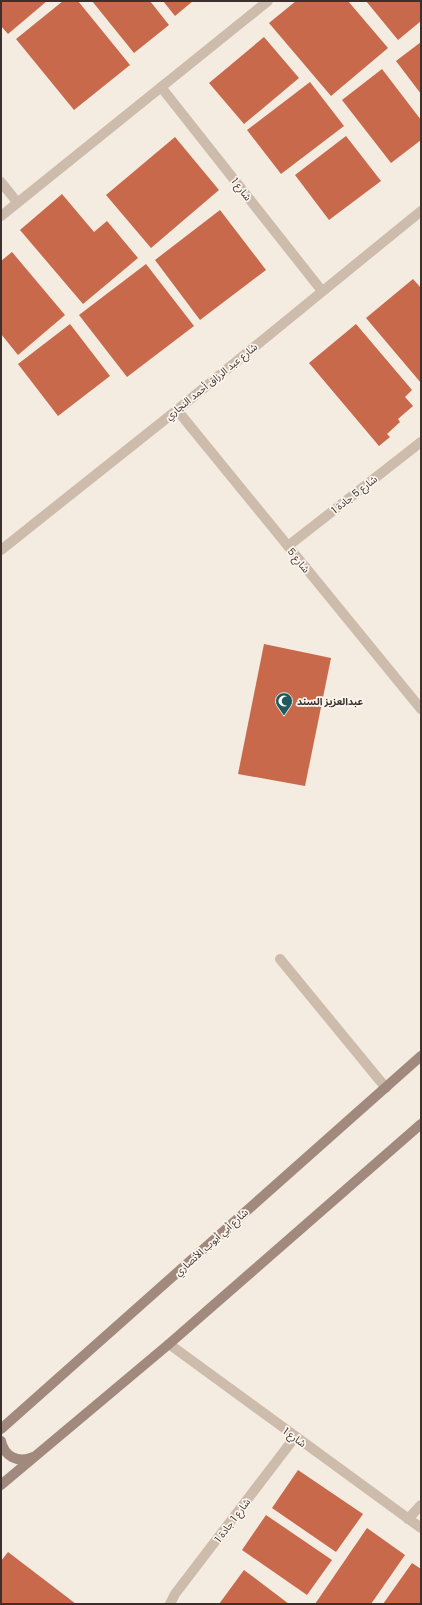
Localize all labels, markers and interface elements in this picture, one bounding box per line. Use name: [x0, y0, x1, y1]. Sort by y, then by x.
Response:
street label: شارع 1: [228, 175, 255, 204]
street label: شارع عبد الرزاق أحمد النجاري: [162, 339, 261, 424]
street label: شارع 5 جادة 1: [328, 472, 381, 517]
street label: شارع 5: [284, 545, 313, 576]
mosque icon: عبدالعزيز السند: [274, 691, 294, 716]
place label: عبدالعزيز السند: [297, 694, 364, 709]
street label: شارع أبي أيوب الأنصاري: [171, 1205, 252, 1280]
street label: شارع 1: [280, 1424, 309, 1451]
street label: شارع 1 جادة 1: [211, 1495, 254, 1545]

